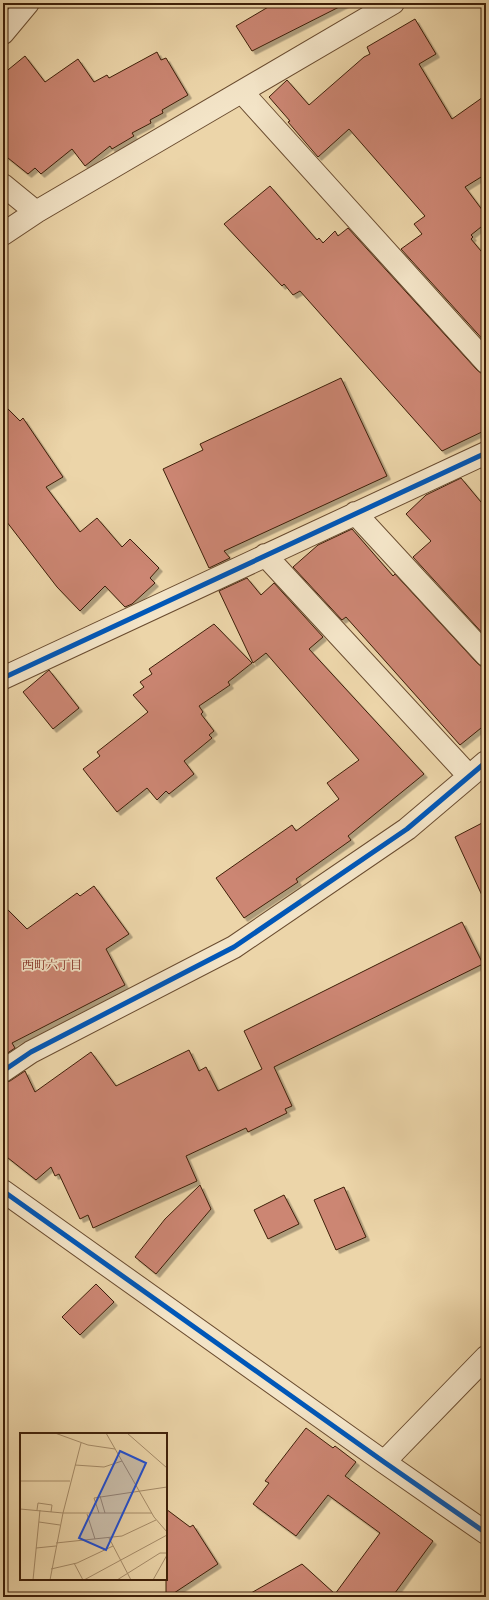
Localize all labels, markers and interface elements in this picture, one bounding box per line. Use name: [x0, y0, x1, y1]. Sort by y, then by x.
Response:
district label: 西町六丁目: [22, 957, 82, 972]
inset map: [20, 1433, 167, 1580]

